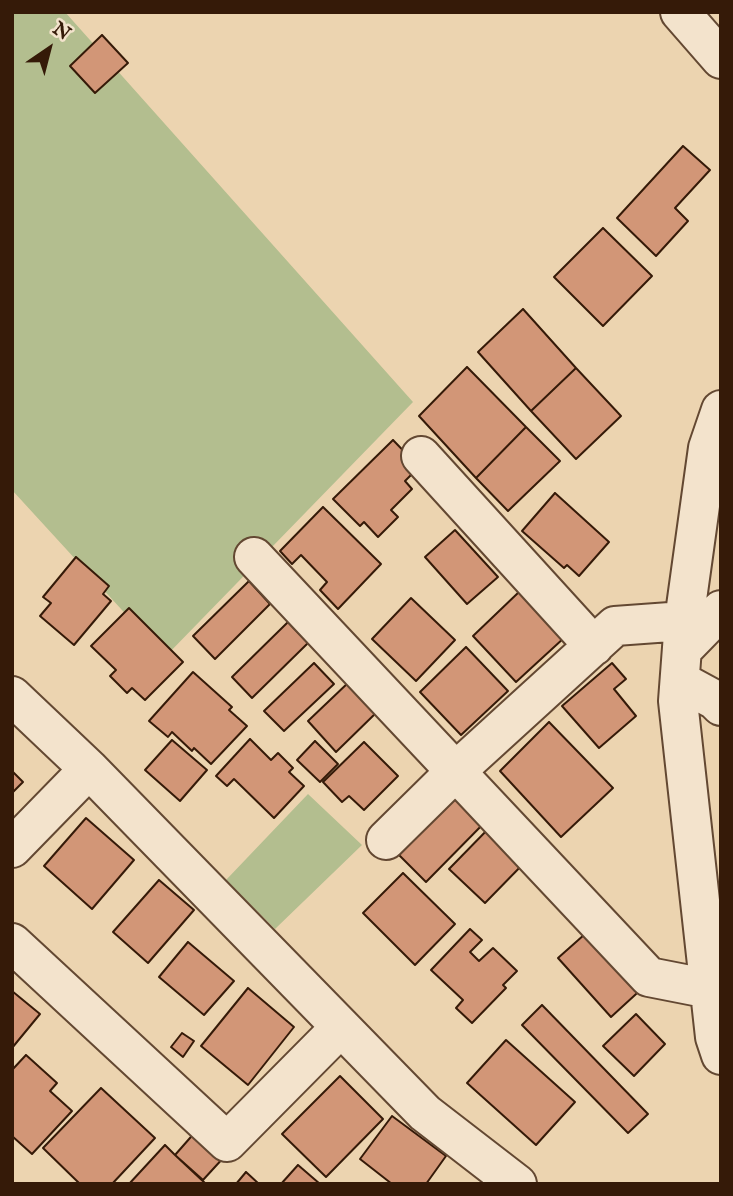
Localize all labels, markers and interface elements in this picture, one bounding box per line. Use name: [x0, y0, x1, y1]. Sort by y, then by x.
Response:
north arrow: [14, 14, 84, 84]
text: N: [47, 17, 75, 46]

